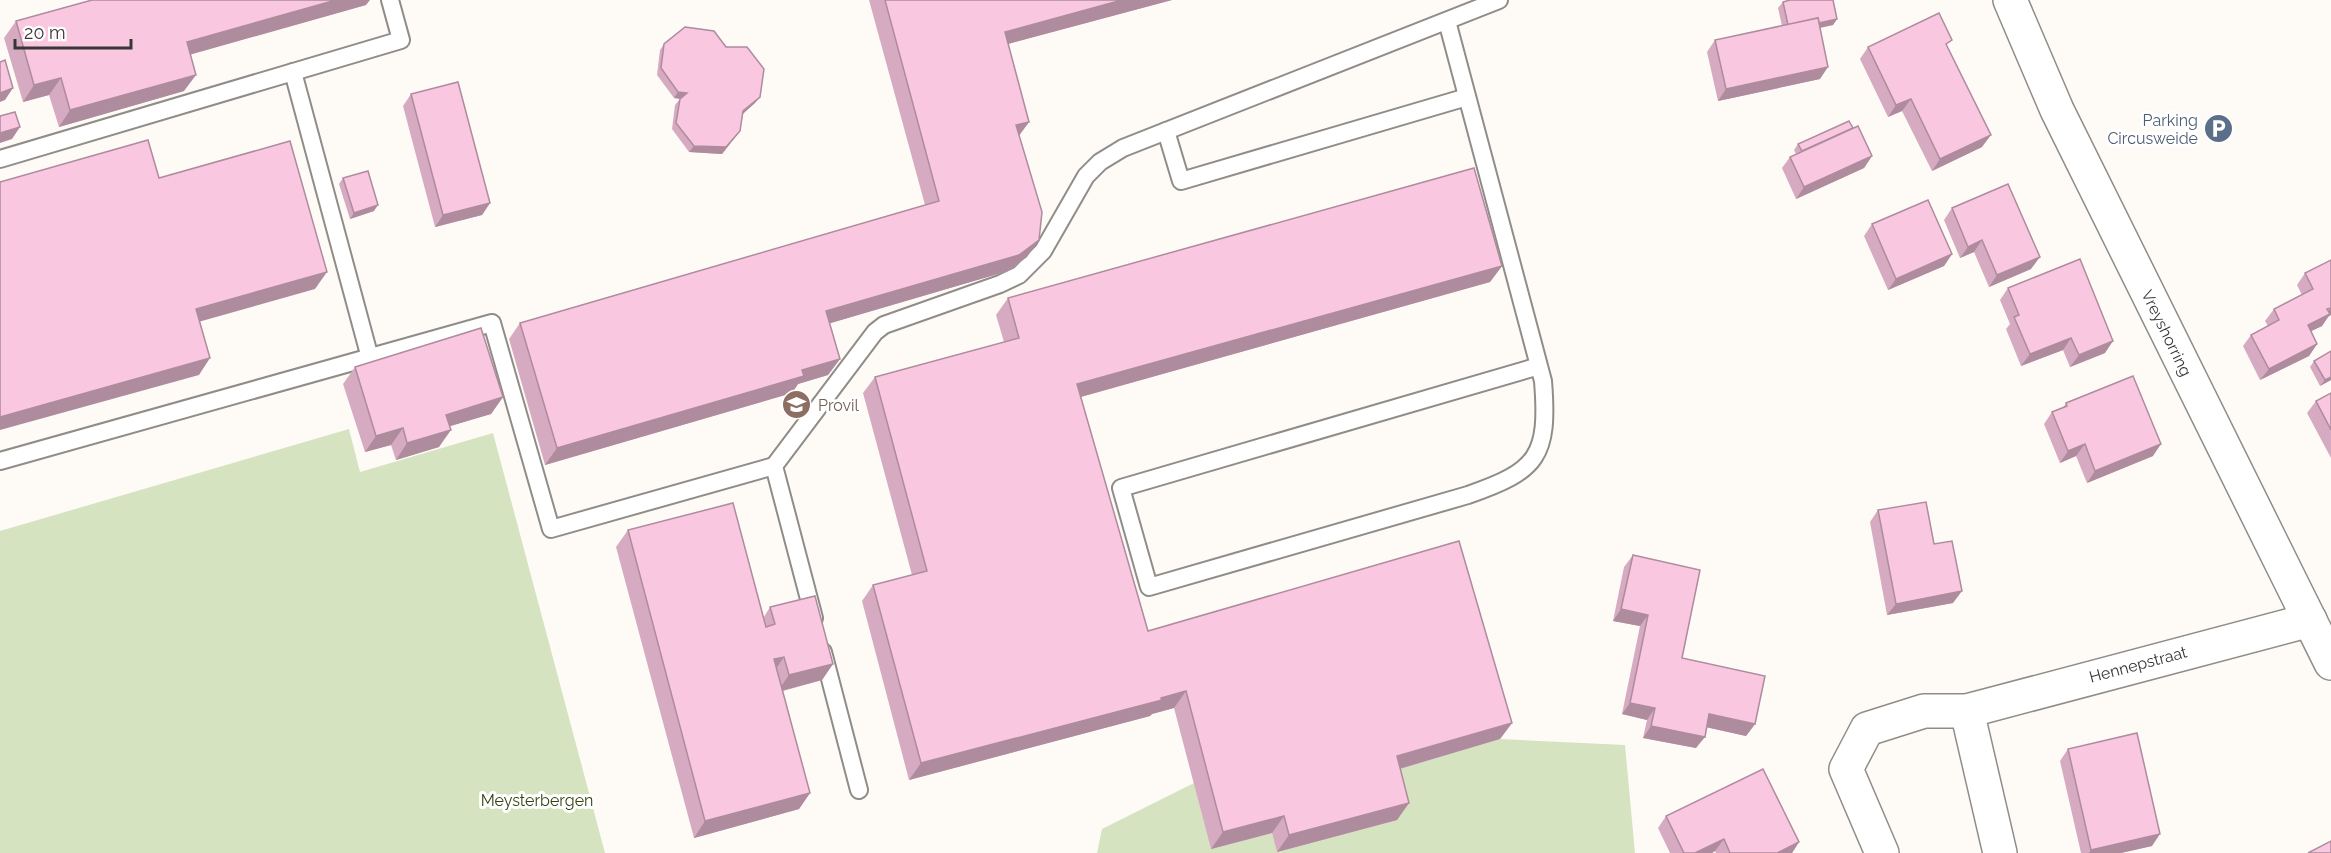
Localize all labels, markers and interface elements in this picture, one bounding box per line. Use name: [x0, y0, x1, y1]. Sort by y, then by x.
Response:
scale bar: [15, 12, 130, 50]
text: 20 m: [24, 22, 66, 43]
place label: Parking Circusweide: [2107, 111, 2198, 148]
parking icon: Parking Circusweide: [2203, 113, 2235, 145]
street label: Vreyshorring: [2137, 287, 2196, 379]
school or university icon: Provil: [781, 389, 813, 421]
place label: Provil: [818, 396, 860, 415]
street label: Hennepstraat: [2087, 642, 2190, 687]
park label: Meysterbergen: [481, 791, 593, 810]

